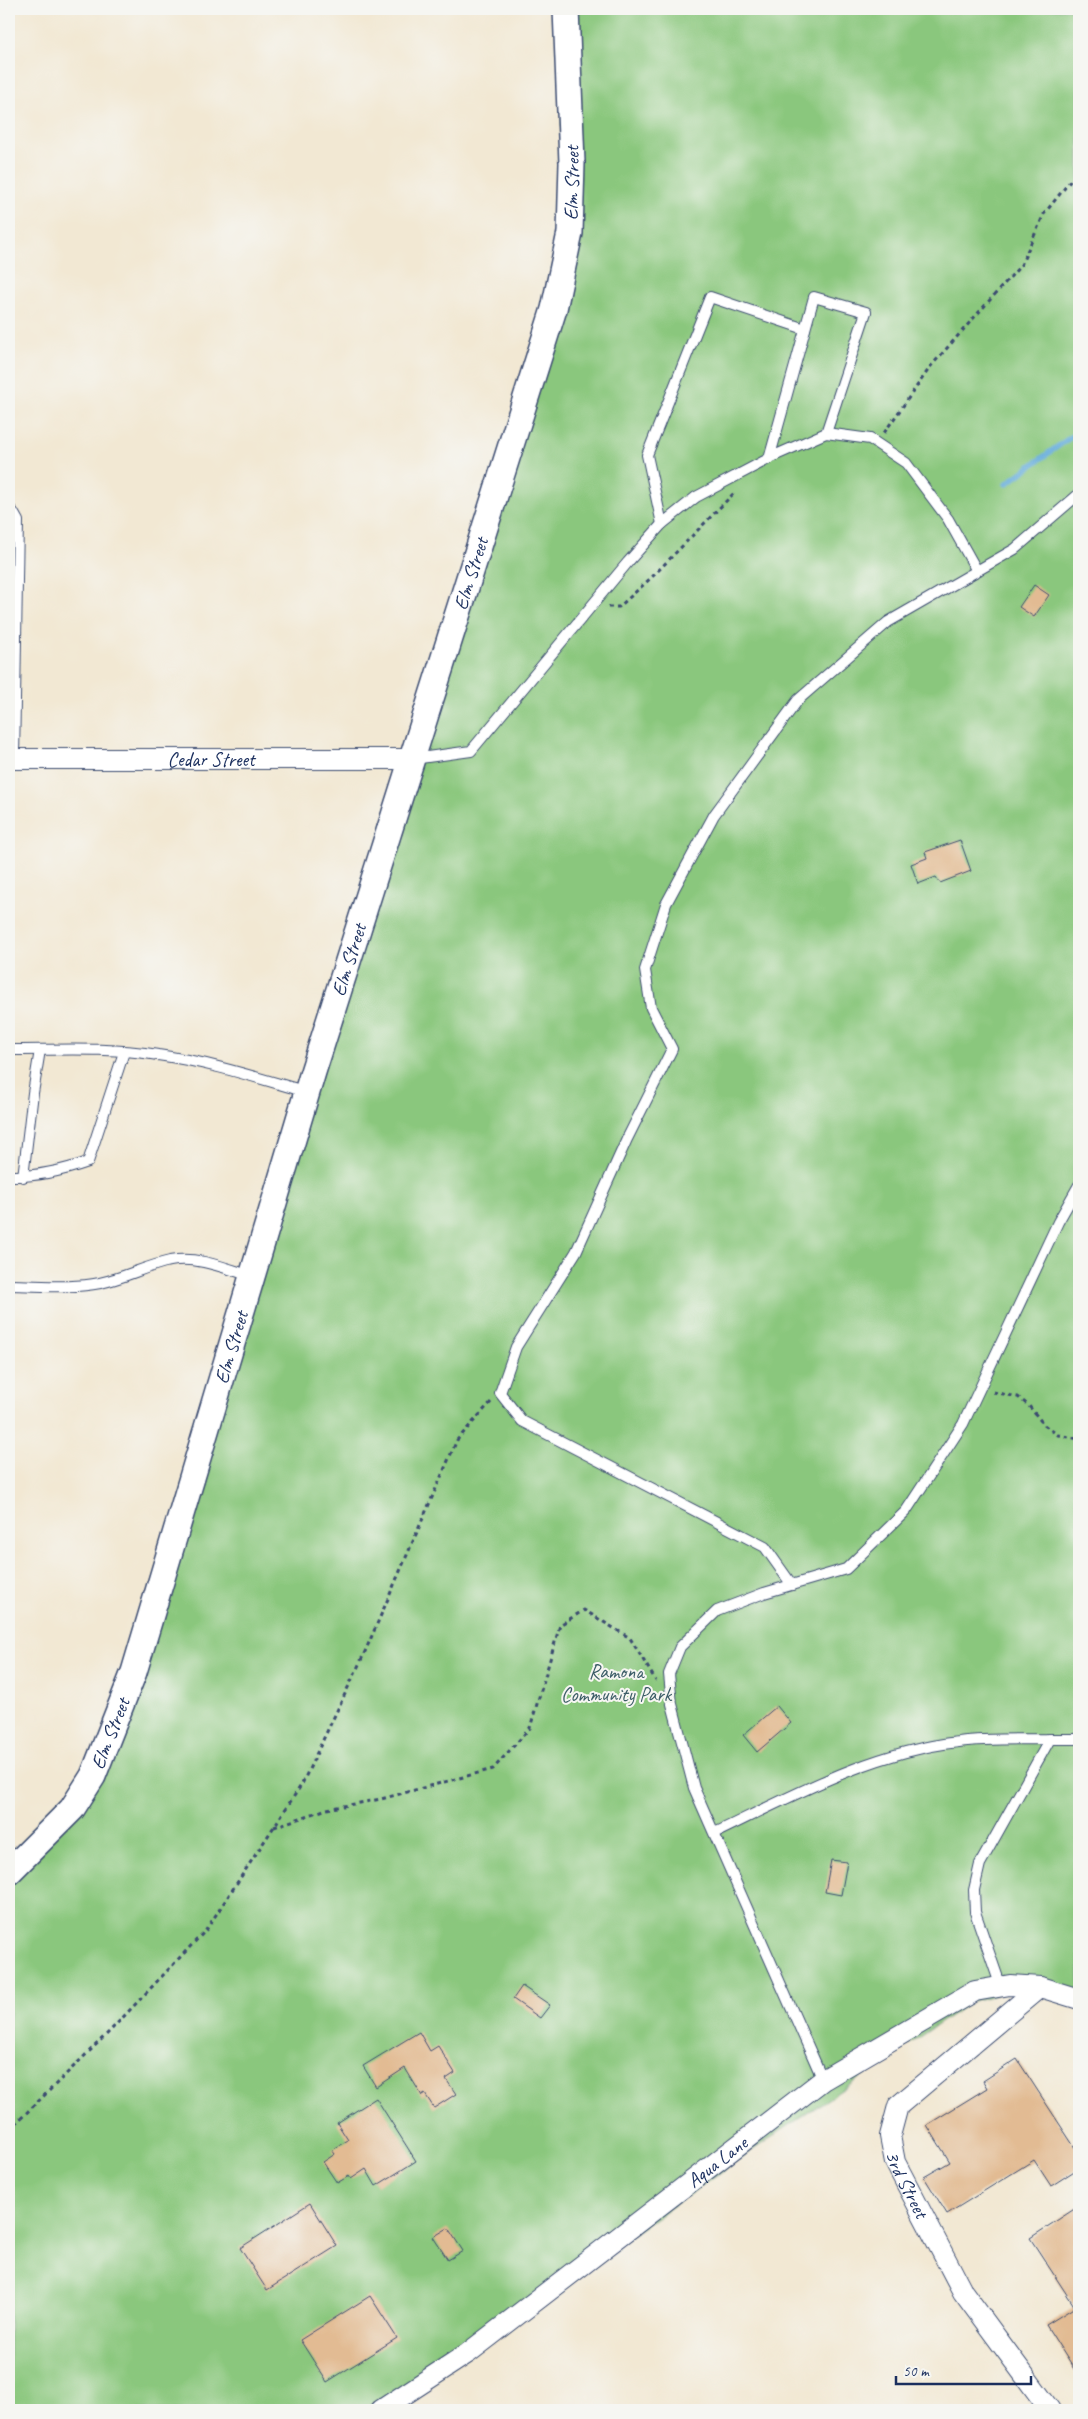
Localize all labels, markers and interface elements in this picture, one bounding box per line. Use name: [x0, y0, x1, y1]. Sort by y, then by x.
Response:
street label: Elm Street: [558, 143, 585, 220]
street label: Elm Street: [447, 532, 494, 613]
street label: Cedar Street: [167, 747, 257, 772]
street label: Elm Street: [325, 918, 372, 999]
street label: Elm Street: [208, 1306, 254, 1386]
park label: Ramona Community Park: [561, 1659, 673, 1707]
street label: Elm Street: [85, 1692, 136, 1773]
street label: Aqua Lane: [682, 2130, 753, 2193]
street label: 3rd Street: [881, 2149, 936, 2224]
scale bar: [896, 2354, 1030, 2386]
text: 50 m: [903, 2362, 930, 2381]

